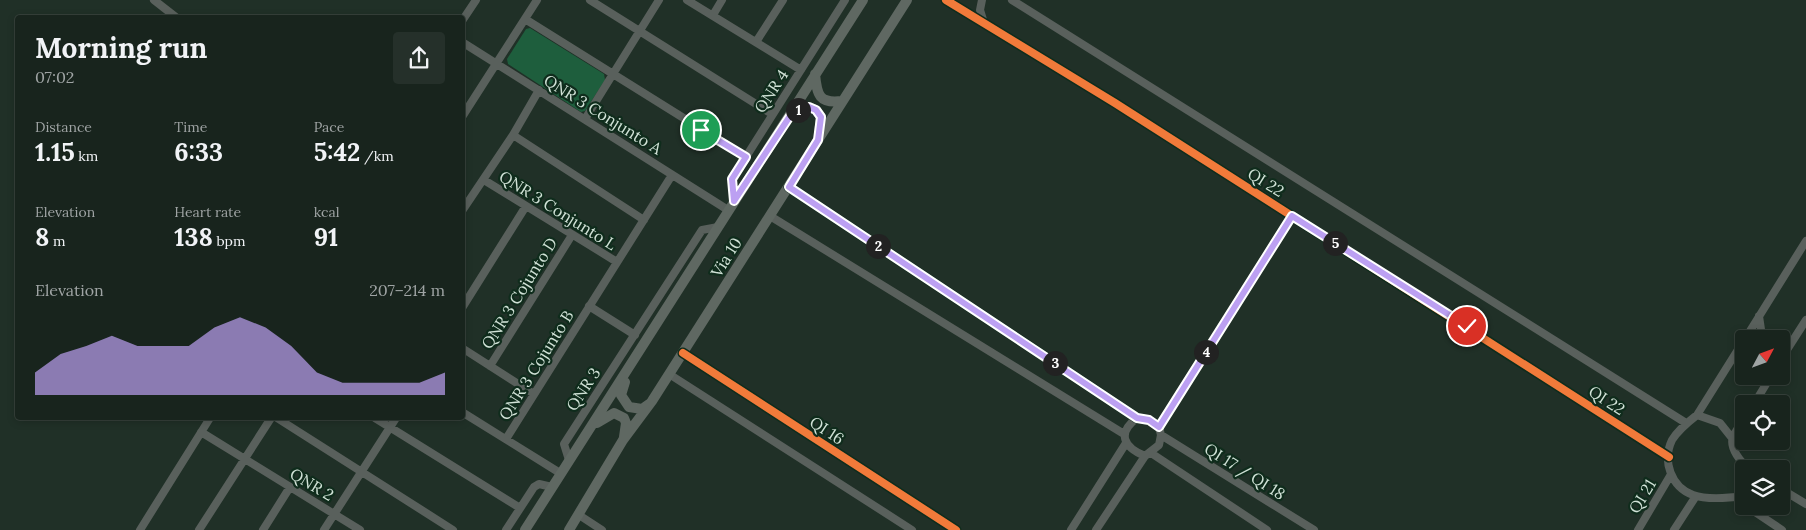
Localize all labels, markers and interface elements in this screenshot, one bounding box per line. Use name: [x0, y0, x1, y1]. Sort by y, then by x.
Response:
text: Morning run: [35, 30, 207, 66]
button: share: [393, 32, 445, 84]
street label: QNR 4: [750, 65, 793, 116]
text: 07:02: [35, 67, 74, 87]
street label: QNR 3 Conjunto A: [540, 70, 667, 159]
pin: 1: [786, 98, 810, 122]
text: 1: [796, 101, 801, 119]
pin: [680, 109, 722, 151]
icon: arrive: [687, 116, 715, 144]
text: Distance: [35, 118, 92, 136]
text: Time: [174, 118, 207, 136]
text: Pace: [314, 118, 344, 136]
text: 1.15: [35, 136, 75, 168]
text: 6:33: [174, 136, 223, 168]
text: 5:42: [314, 136, 360, 168]
text: km: [75, 147, 98, 165]
text: /km: [360, 147, 394, 165]
street label: QI 22: [1244, 163, 1288, 201]
street label: QNR 3 Conjunto L: [496, 166, 620, 254]
text: Elevation: [35, 203, 95, 221]
text: Heart rate: [174, 203, 241, 221]
text: kcal: [314, 203, 340, 221]
text: 8: [35, 221, 49, 253]
text: 138: [174, 221, 213, 253]
text: 91: [314, 221, 338, 253]
pin: 5: [1322, 230, 1348, 256]
text: m: [49, 232, 66, 250]
text: bpm: [213, 232, 246, 250]
street label: QNR 3 Cojunto D: [477, 233, 561, 352]
street label: Via 10: [706, 233, 746, 281]
pin: 2: [866, 234, 890, 258]
text: 5: [1332, 234, 1339, 252]
text: 2: [875, 237, 882, 255]
text: Elevation: [35, 280, 104, 300]
text: 207–214 m: [369, 280, 445, 300]
pin: [1446, 305, 1488, 347]
street label: QNR 3 Cojunto B: [494, 306, 578, 424]
icon: check: [1453, 312, 1481, 340]
north arrow: [1735, 330, 1790, 385]
map controls: [1735, 330, 1790, 515]
pin: 4: [1194, 340, 1218, 364]
text: 4: [1203, 343, 1210, 361]
pin: 3: [1042, 350, 1068, 376]
text: 3: [1052, 354, 1059, 372]
street label: QNR 3: [562, 363, 604, 415]
street label: QI 22: [1585, 381, 1629, 419]
button: locate: [1735, 395, 1790, 450]
street label: QI 16: [806, 411, 848, 449]
street label: QI 17 / QI 18: [1200, 438, 1289, 505]
button: layers: [1735, 460, 1790, 515]
street label: QNR 2: [286, 463, 338, 505]
street label: QI 21: [1624, 475, 1660, 517]

